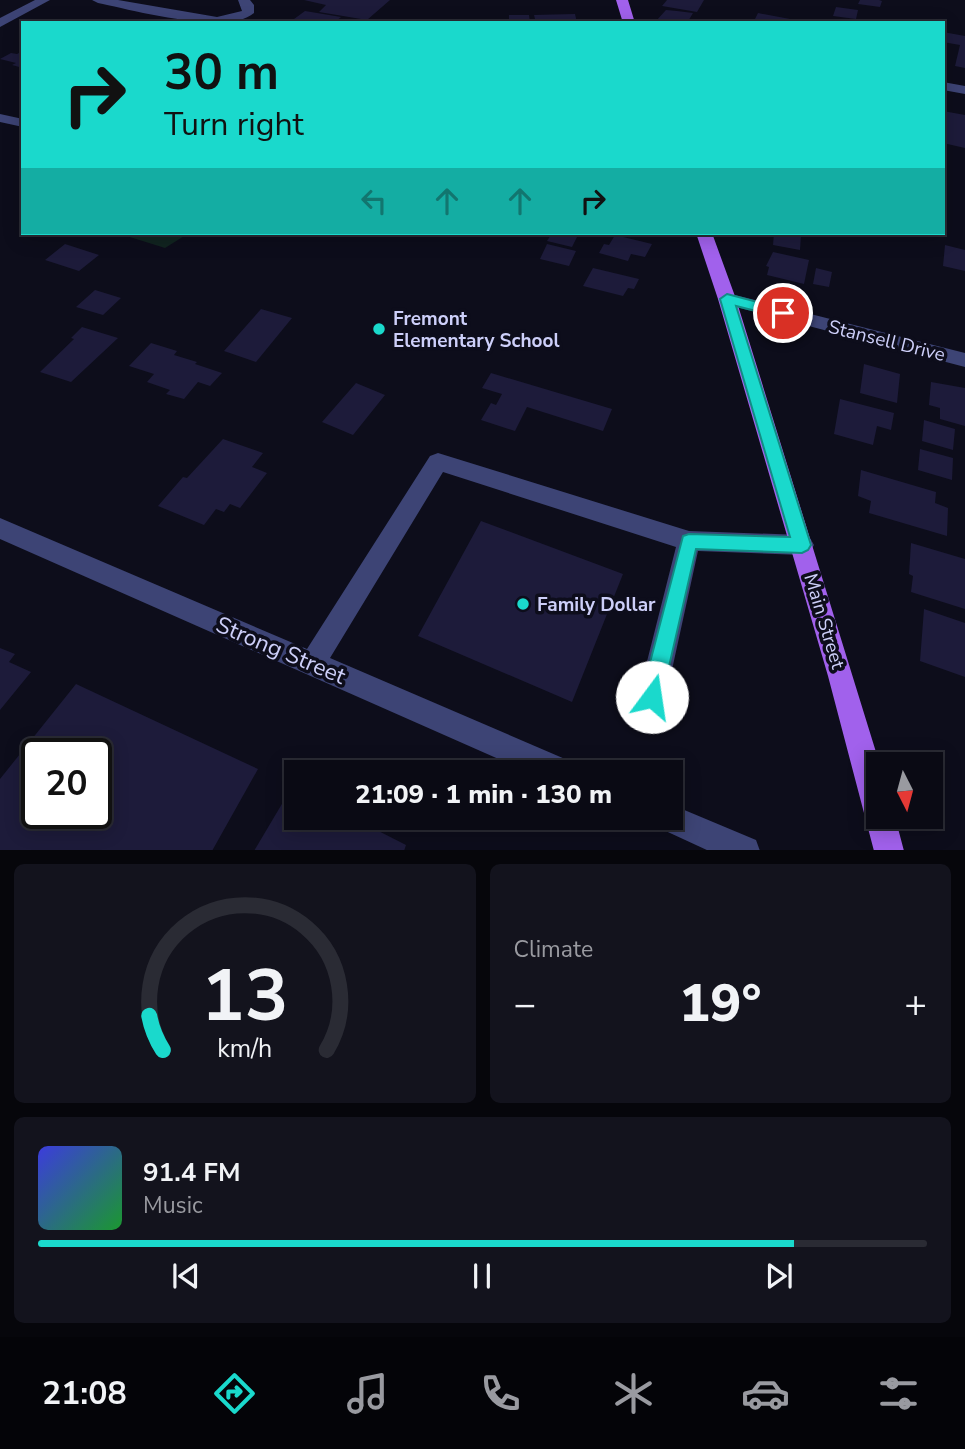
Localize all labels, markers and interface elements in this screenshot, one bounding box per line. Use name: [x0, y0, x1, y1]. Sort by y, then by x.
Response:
text: 30 m: [164, 39, 279, 106]
icon: right: [49, 49, 140, 140]
text: Turn right: [164, 103, 304, 146]
icon: left: [355, 182, 393, 220]
icon: ahead: [428, 182, 466, 220]
icon: ahead: [501, 182, 539, 220]
icon: right: [574, 182, 612, 220]
pin: [753, 283, 813, 343]
icon: arrive: [764, 294, 802, 332]
place label: Fremont Elementary School: [393, 306, 560, 354]
street label: Stansell Drive: [826, 314, 948, 368]
marker: Fremont Elementary School: [371, 321, 387, 337]
street label: Main Street: [797, 571, 851, 672]
place label: Family Dollar: [537, 592, 656, 618]
marker: Family Dollar: [515, 596, 531, 612]
street label: Strong Street: [211, 609, 351, 692]
position arrow: [615, 660, 689, 734]
speed limit sign: 20: [21, 738, 112, 829]
north arrow: [866, 752, 943, 830]
map controls: [866, 752, 943, 829]
text: 21:09 · 1 min · 130 m: [355, 777, 612, 812]
text: Climate: [514, 934, 593, 965]
text: 13: [201, 946, 288, 1046]
text: 19°: [679, 968, 761, 1039]
text: −: [514, 979, 536, 1030]
text: +: [904, 979, 927, 1030]
text: km/h: [217, 1031, 272, 1065]
text: 91.4 FM: [143, 1155, 240, 1190]
text: Music: [143, 1190, 203, 1221]
icon: previous: [167, 1257, 205, 1295]
icon: pause: [463, 1257, 501, 1295]
icon: next: [760, 1257, 798, 1295]
icon: directions: [210, 1369, 259, 1418]
icon: music: [343, 1369, 392, 1418]
icon: phone: [476, 1369, 525, 1418]
icon: climate: [609, 1369, 658, 1418]
icon: car: [741, 1369, 790, 1418]
icon: filters: [874, 1369, 923, 1418]
text: 21:08: [42, 1372, 127, 1415]

